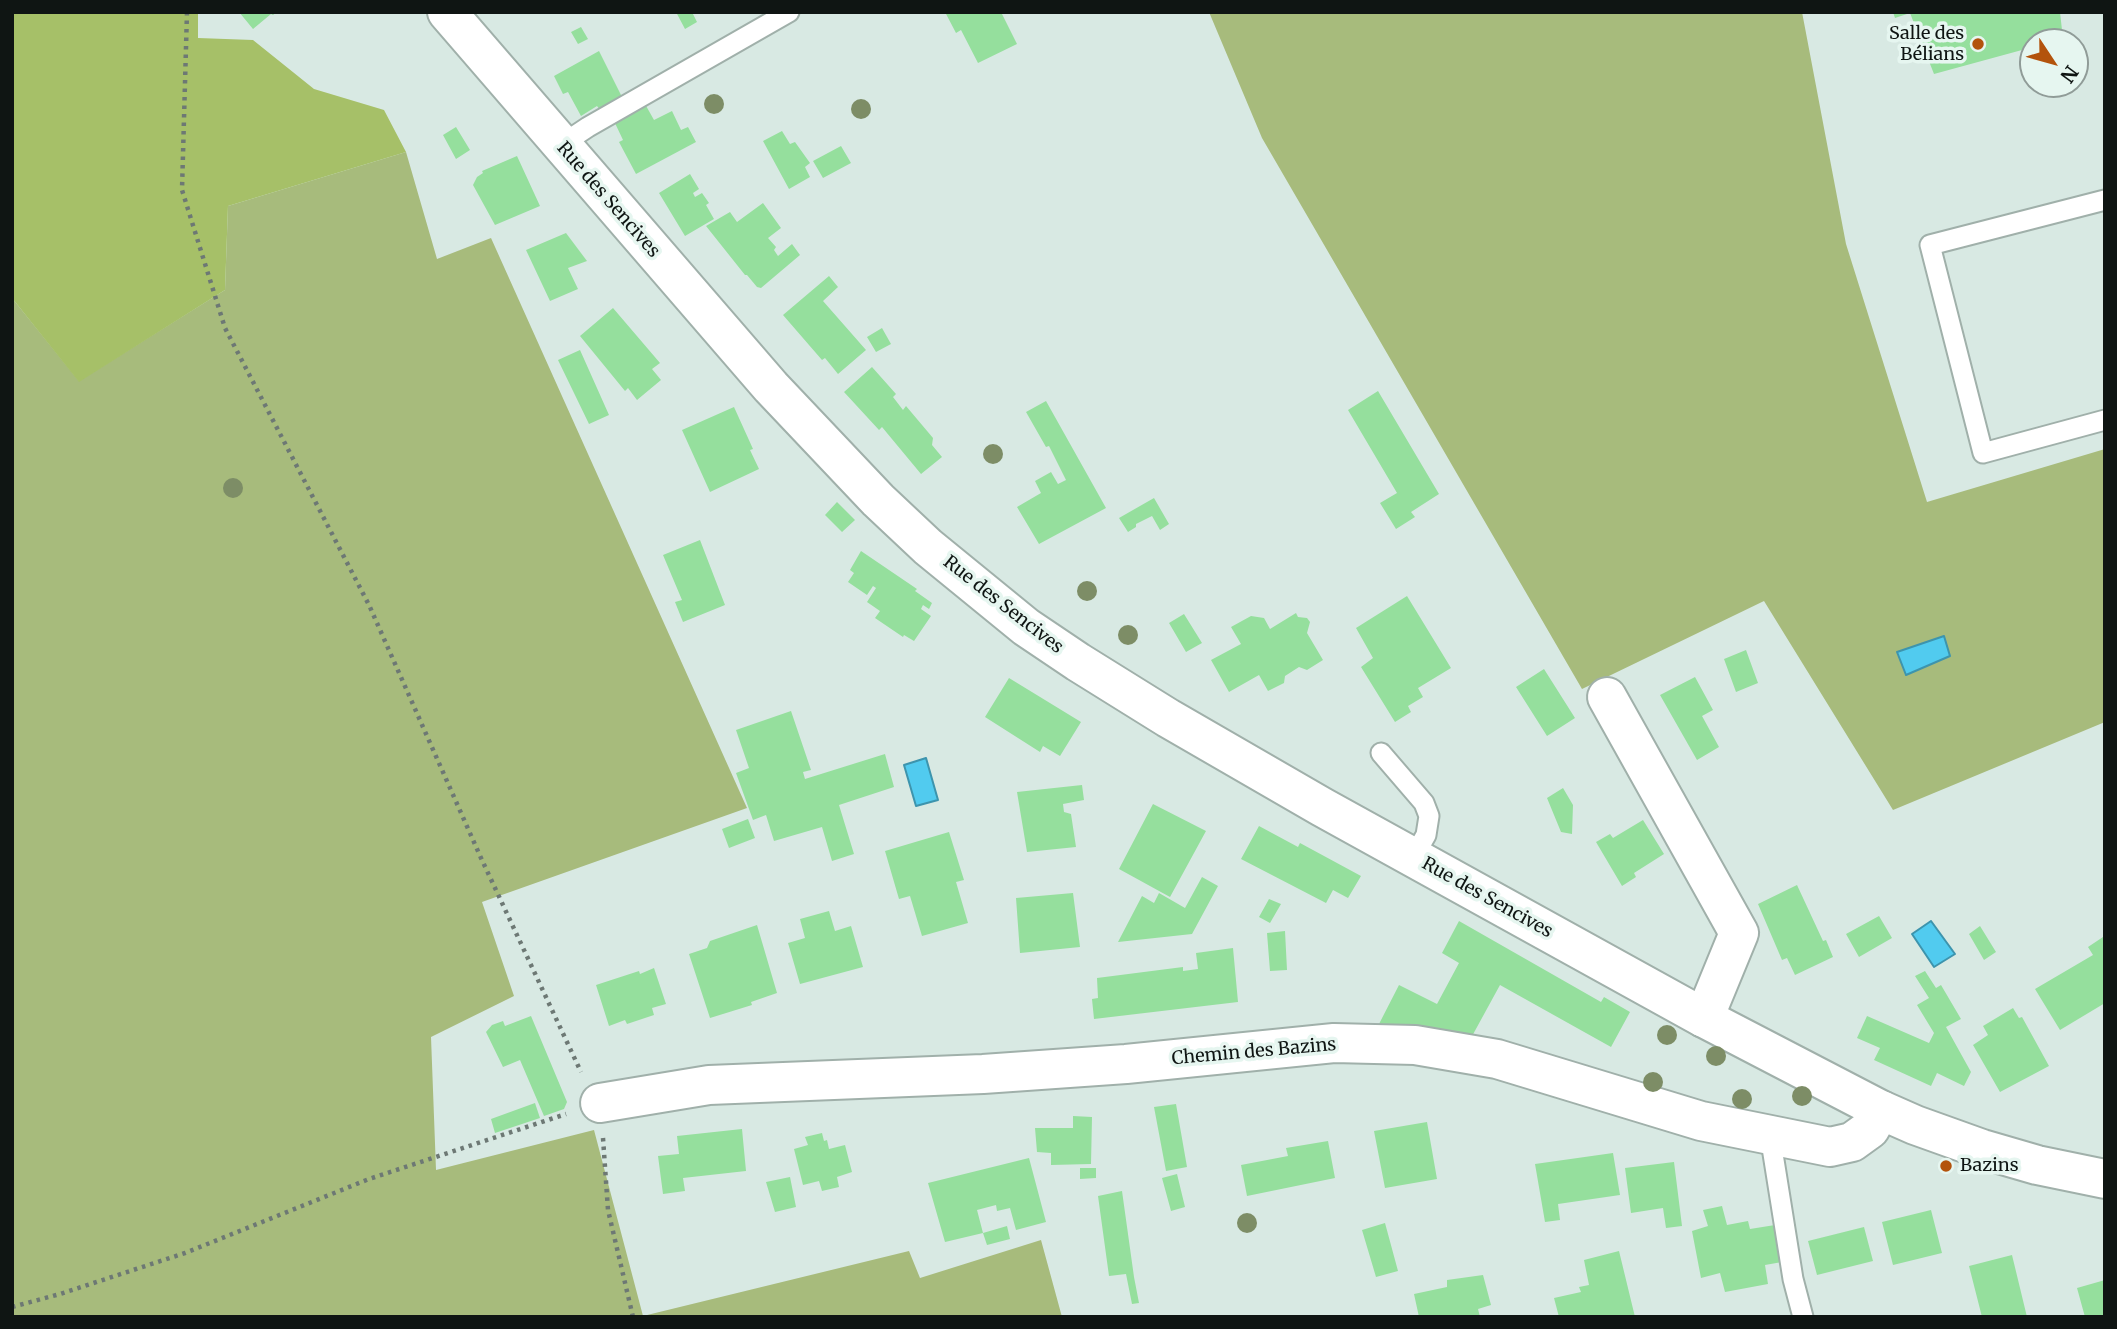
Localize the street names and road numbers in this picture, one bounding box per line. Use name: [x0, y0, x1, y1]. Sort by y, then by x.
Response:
street label: Rue des Sencives: [552, 138, 664, 262]
street label: Rue des Sencives: [939, 552, 1067, 658]
street label: Rue des Sencives: [1418, 853, 1556, 943]
street label: Chemin des Bazins: [1171, 1034, 1337, 1070]

